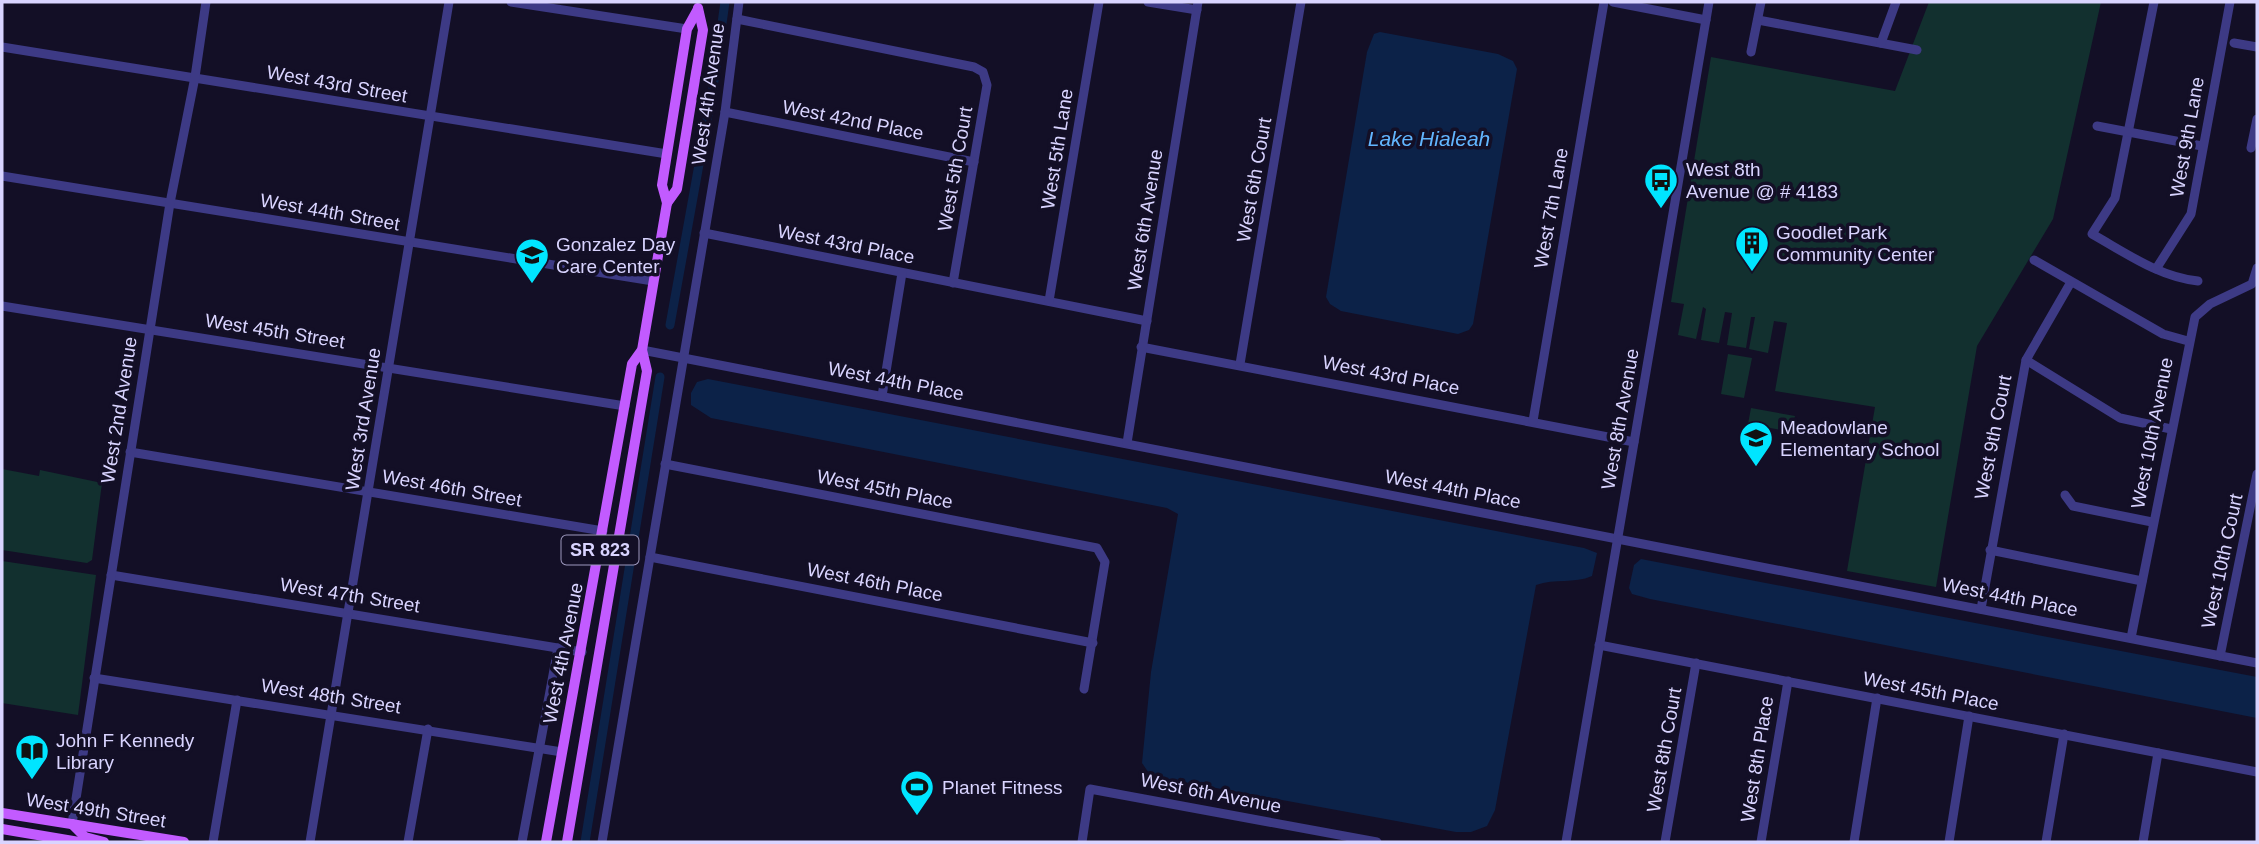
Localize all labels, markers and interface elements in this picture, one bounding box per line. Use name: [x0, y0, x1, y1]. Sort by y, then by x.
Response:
street label: West 4th Avenue: [688, 22, 728, 166]
street label: West 43rd Street: [265, 61, 410, 107]
street label: West 9th Lane: [2166, 75, 2208, 199]
street label: West 5th Lane: [1037, 87, 1077, 211]
street label: West 42nd Place: [781, 96, 925, 144]
street label: West 5th Court: [934, 104, 976, 233]
street label: West 6th Court: [1233, 115, 1275, 244]
water label: Lake Hialeah: [1368, 127, 1490, 150]
street label: West 7th Lane: [1530, 146, 1572, 270]
street label: West 6th Avenue: [1123, 148, 1167, 292]
place label: West 8th Avenue @ # 4183: [1686, 159, 1838, 202]
bus stop icon: West 8th Avenue @ # 4183: [1642, 161, 1680, 210]
street label: West 44th Street: [259, 189, 402, 235]
street label: West 43rd Place: [776, 220, 916, 268]
place label: Goodlet Park Community Center: [1776, 222, 1935, 265]
building icon: Goodlet Park Community Center: [1733, 224, 1771, 273]
place label: Gonzalez Day Care Center: [556, 234, 676, 277]
school or university icon: Gonzalez Day Care Center: [513, 236, 551, 285]
street label: West 45th Street: [204, 310, 347, 353]
street label: West 2nd Avenue: [97, 335, 141, 485]
street label: West 3rd Avenue: [341, 346, 385, 492]
street label: West 8th Avenue: [1597, 347, 1643, 491]
street label: West 43rd Place: [1321, 351, 1461, 399]
street label: West 10th Avenue: [2127, 356, 2177, 510]
street label: West 44th Place: [826, 358, 966, 404]
street label: West 9th Court: [1971, 372, 2015, 501]
place label: Meadowlane Elementary School: [1780, 417, 1939, 460]
school or university icon: Meadowlane Elementary School: [1737, 419, 1775, 468]
street label: West 46th Street: [381, 465, 524, 511]
street label: West 45th Place: [815, 466, 955, 512]
street label: West 44th Place: [1383, 466, 1523, 512]
street label: West 10th Court: [2197, 491, 2247, 630]
road number: SR 823: [562, 536, 638, 564]
street label: West 46th Place: [805, 559, 945, 605]
street label: West 47th Street: [279, 574, 422, 617]
street label: West 44th Place: [1940, 574, 2080, 620]
street label: West 4th Avenue: [539, 581, 587, 725]
street label: West 45th Place: [1861, 668, 2001, 714]
street label: West 48th Street: [260, 675, 403, 718]
street label: West 8th Court: [1643, 685, 1685, 814]
street label: West 8th Place: [1737, 694, 1777, 824]
place label: John F Kennedy Library: [56, 730, 195, 773]
library icon: John F Kennedy Library: [13, 732, 51, 781]
sports icon: Planet Fitness: [898, 768, 936, 817]
street label: West 6th Avenue: [1139, 769, 1283, 817]
place label: Planet Fitness: [942, 777, 1062, 798]
street label: West 49th Street: [25, 789, 168, 832]

